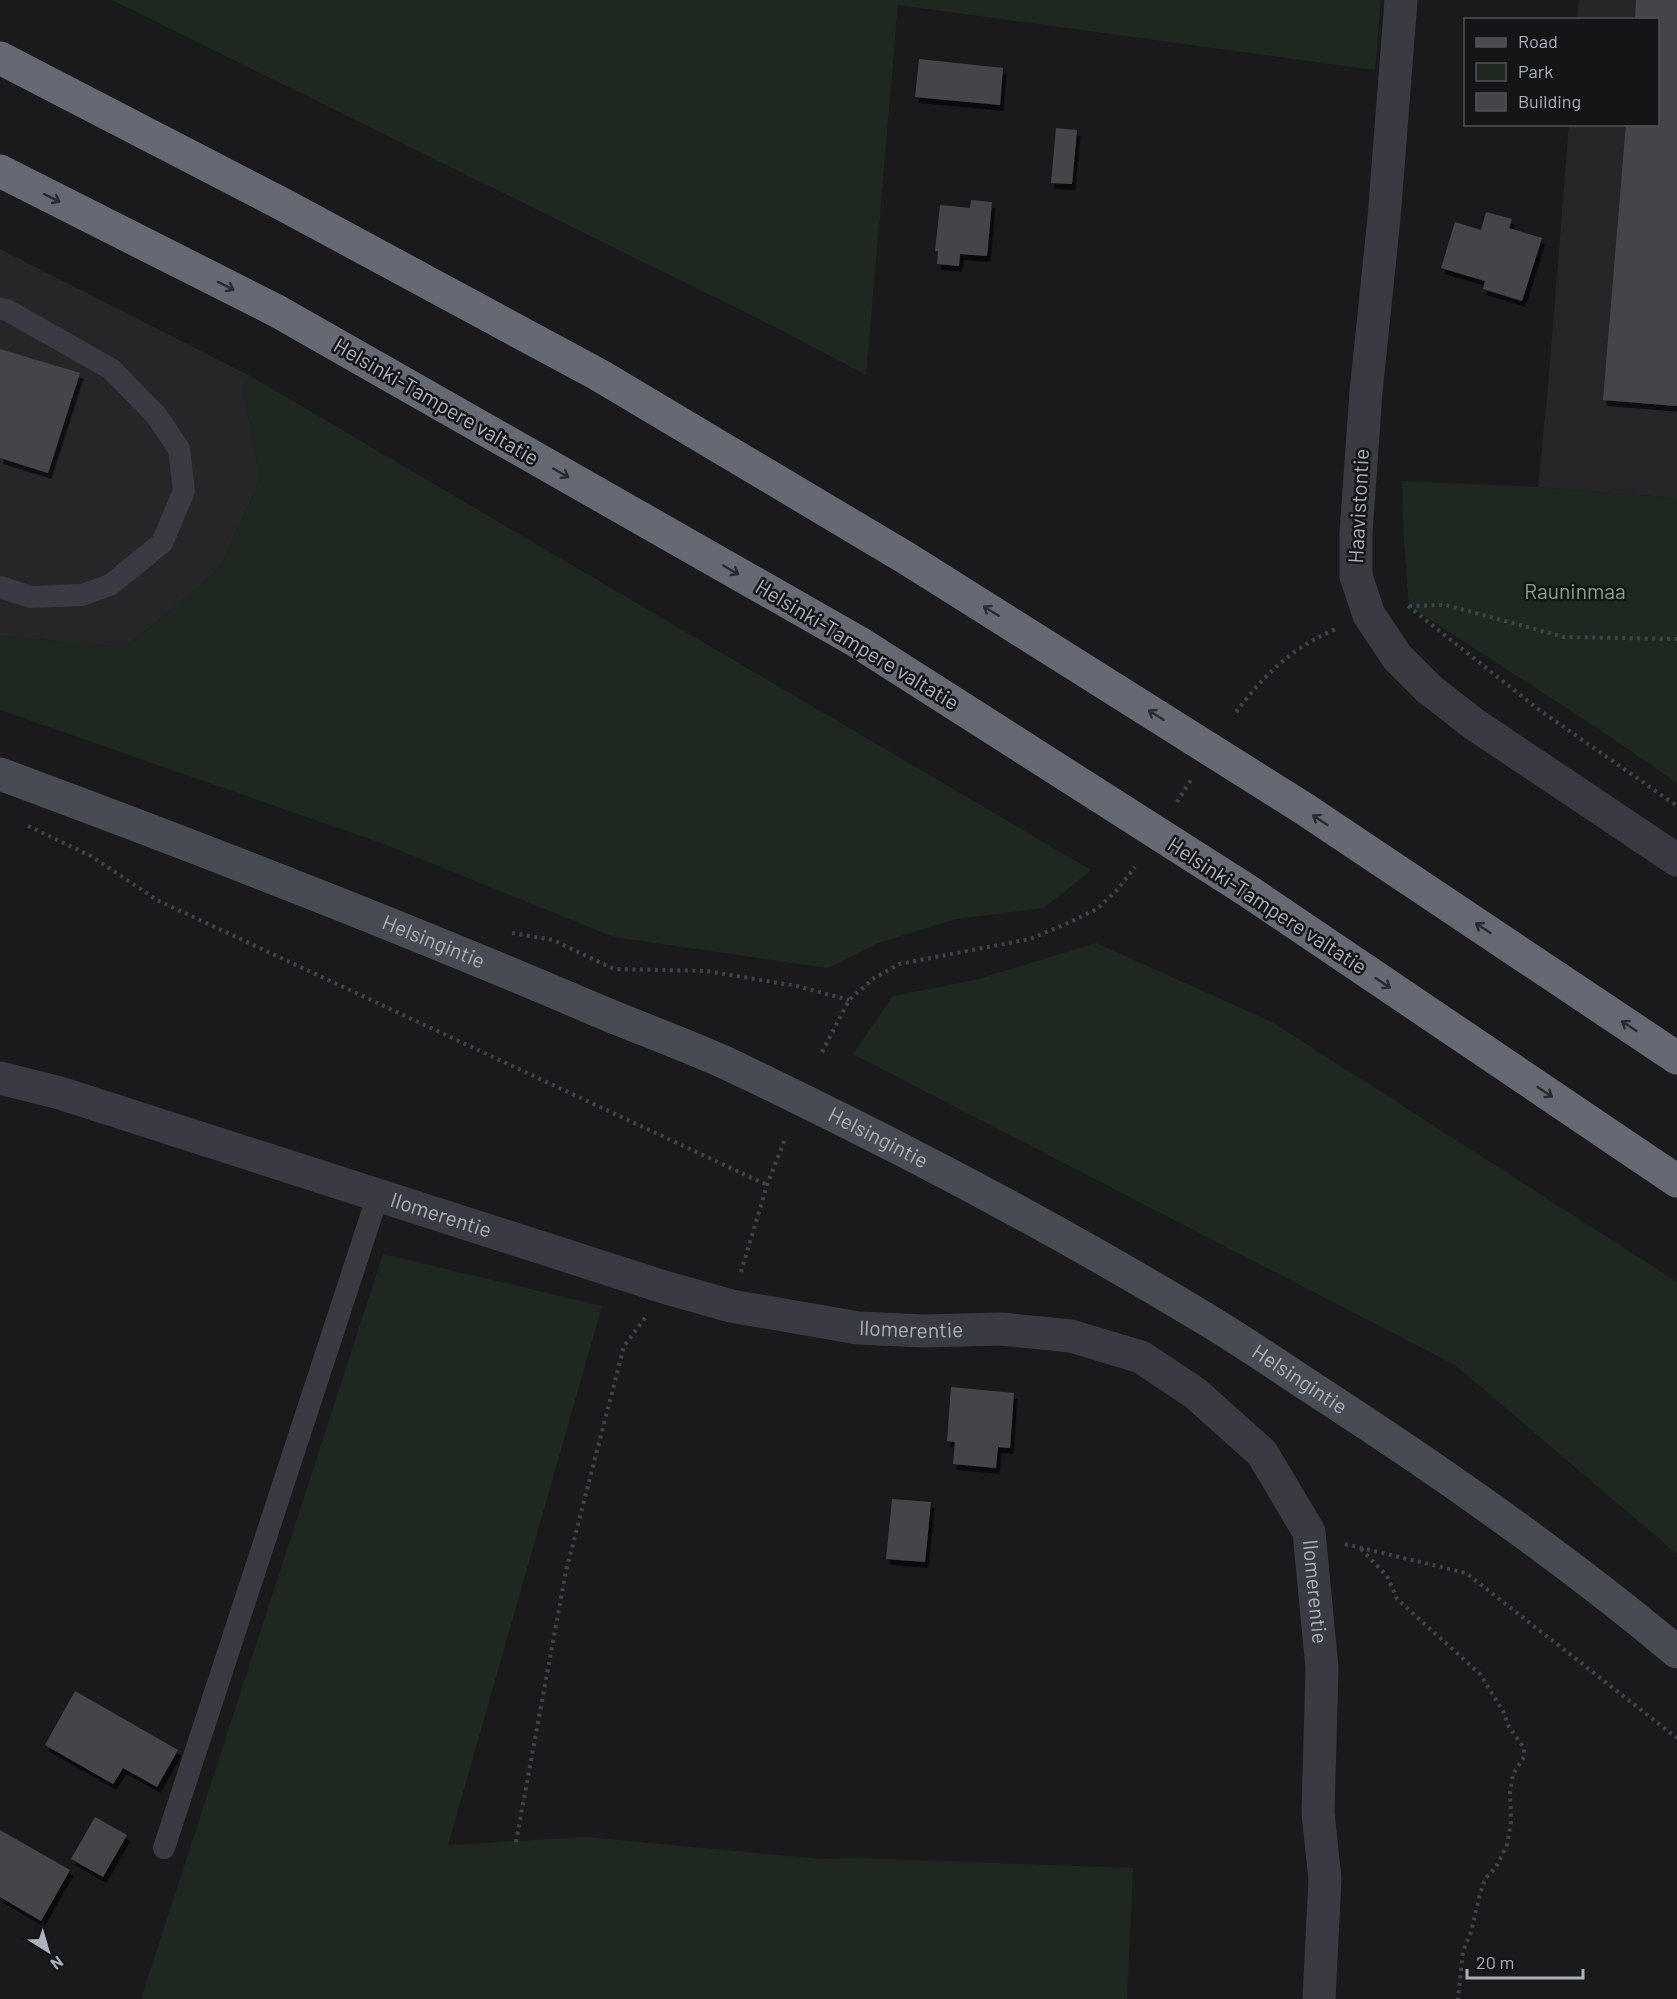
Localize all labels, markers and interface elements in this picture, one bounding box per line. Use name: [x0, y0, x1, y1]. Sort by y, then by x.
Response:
legend: [1464, 18, 1659, 126]
text: Road: [1518, 30, 1558, 52]
text: Park: [1518, 60, 1553, 82]
text: Building: [1518, 90, 1581, 112]
one-way arrow: [43, 193, 61, 204]
one-way arrow: [217, 281, 235, 292]
street label: Helsinki-Tampere valtatie: [330, 332, 544, 470]
street label: Haavistontie: [1342, 448, 1373, 564]
one-way arrow: [552, 468, 569, 480]
one-way arrow: [722, 564, 739, 576]
street label: Helsinki-Tampere valtatie: [752, 573, 964, 714]
park label: Rauninmaa: [1524, 578, 1626, 603]
one-way arrow: [983, 605, 1000, 617]
one-way arrow: [1148, 709, 1165, 721]
one-way arrow: [1313, 814, 1329, 826]
street label: Helsinki-Tampere valtatie: [1163, 831, 1372, 979]
street label: Helsingintie: [379, 909, 489, 973]
one-way arrow: [1475, 921, 1492, 933]
one-way arrow: [1375, 977, 1391, 989]
one-way arrow: [1620, 1019, 1637, 1032]
one-way arrow: [1536, 1086, 1553, 1098]
street label: Helsingintie: [825, 1101, 933, 1172]
street label: Ilomerentie: [388, 1186, 495, 1242]
street label: Ilomerentie: [858, 1314, 964, 1342]
street label: Helsingintie: [1248, 1338, 1353, 1419]
street label: Ilomerentie: [1299, 1538, 1334, 1645]
north arrow: [18, 1921, 78, 1981]
scale bar: [1467, 1942, 1582, 1980]
text: 20 m: [1476, 1951, 1514, 1973]
text: N: [47, 1953, 67, 1974]

